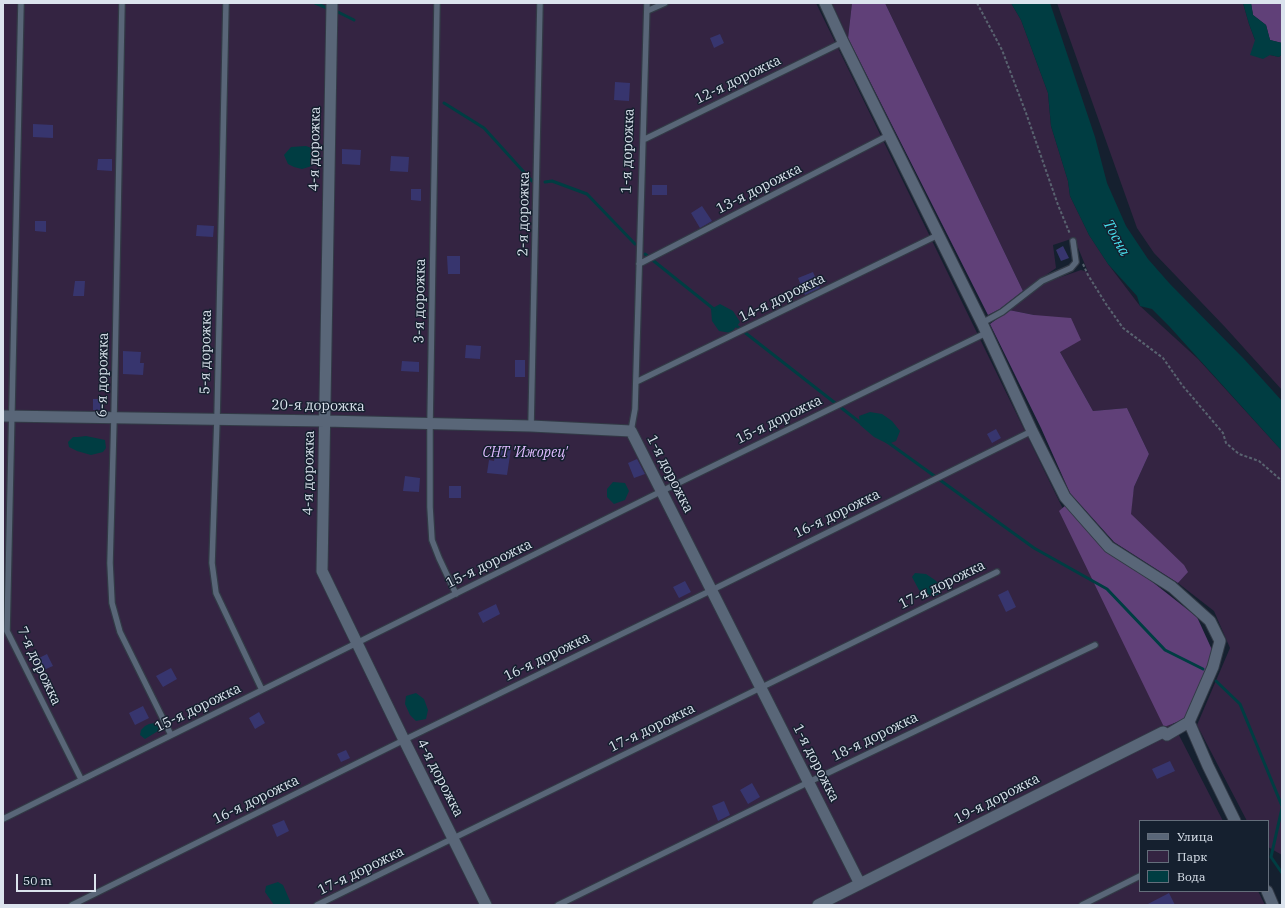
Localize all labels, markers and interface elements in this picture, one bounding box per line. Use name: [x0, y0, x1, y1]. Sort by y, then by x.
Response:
street label: 12-я дорожка: [692, 52, 784, 108]
street label: 4-я дорожка: [306, 106, 324, 192]
street label: 1-я дорожка: [618, 108, 638, 194]
street label: 13-я дорожка: [714, 160, 804, 218]
street label: 2-я дорожка: [515, 171, 533, 257]
water label: Тосна: [1099, 217, 1133, 259]
street label: 3-я дорожка: [411, 258, 429, 344]
street label: 14-я дорожка: [736, 270, 828, 326]
street label: 5-я дорожка: [197, 309, 215, 395]
street label: 6-я дорожка: [94, 332, 112, 418]
street label: 15-я дорожка: [733, 392, 825, 448]
street label: 20-я дорожка: [271, 397, 365, 415]
street label: 4-я дорожка: [300, 430, 318, 516]
street label: 1-я дорожка: [643, 432, 697, 516]
park label: СНТ 'Ижорец': [482, 445, 568, 461]
street label: 16-я дорожка: [791, 486, 883, 542]
street label: 15-я дорожка: [443, 536, 535, 592]
street label: 17-я дорожка: [896, 557, 988, 613]
street label: 7-я дорожка: [13, 624, 65, 708]
street label: 16-я дорожка: [501, 629, 593, 685]
street label: 15-я дорожка: [152, 680, 244, 736]
street label: 17-я дорожка: [606, 700, 698, 756]
street label: 18-я дорожка: [829, 709, 921, 765]
street label: 1-я дорожка: [789, 721, 843, 805]
street label: 4-я дорожка: [413, 736, 467, 820]
street label: 19-я дорожка: [952, 770, 1042, 828]
street label: 16-я дорожка: [210, 772, 302, 828]
legend: [1139, 820, 1269, 892]
text: Улица: [1177, 829, 1213, 844]
street label: 17-я дорожка: [315, 843, 407, 899]
text: Парк: [1177, 849, 1207, 864]
scale bar: [18, 866, 98, 892]
text: Вода: [1177, 869, 1205, 884]
text: 50 m: [23, 873, 52, 888]

